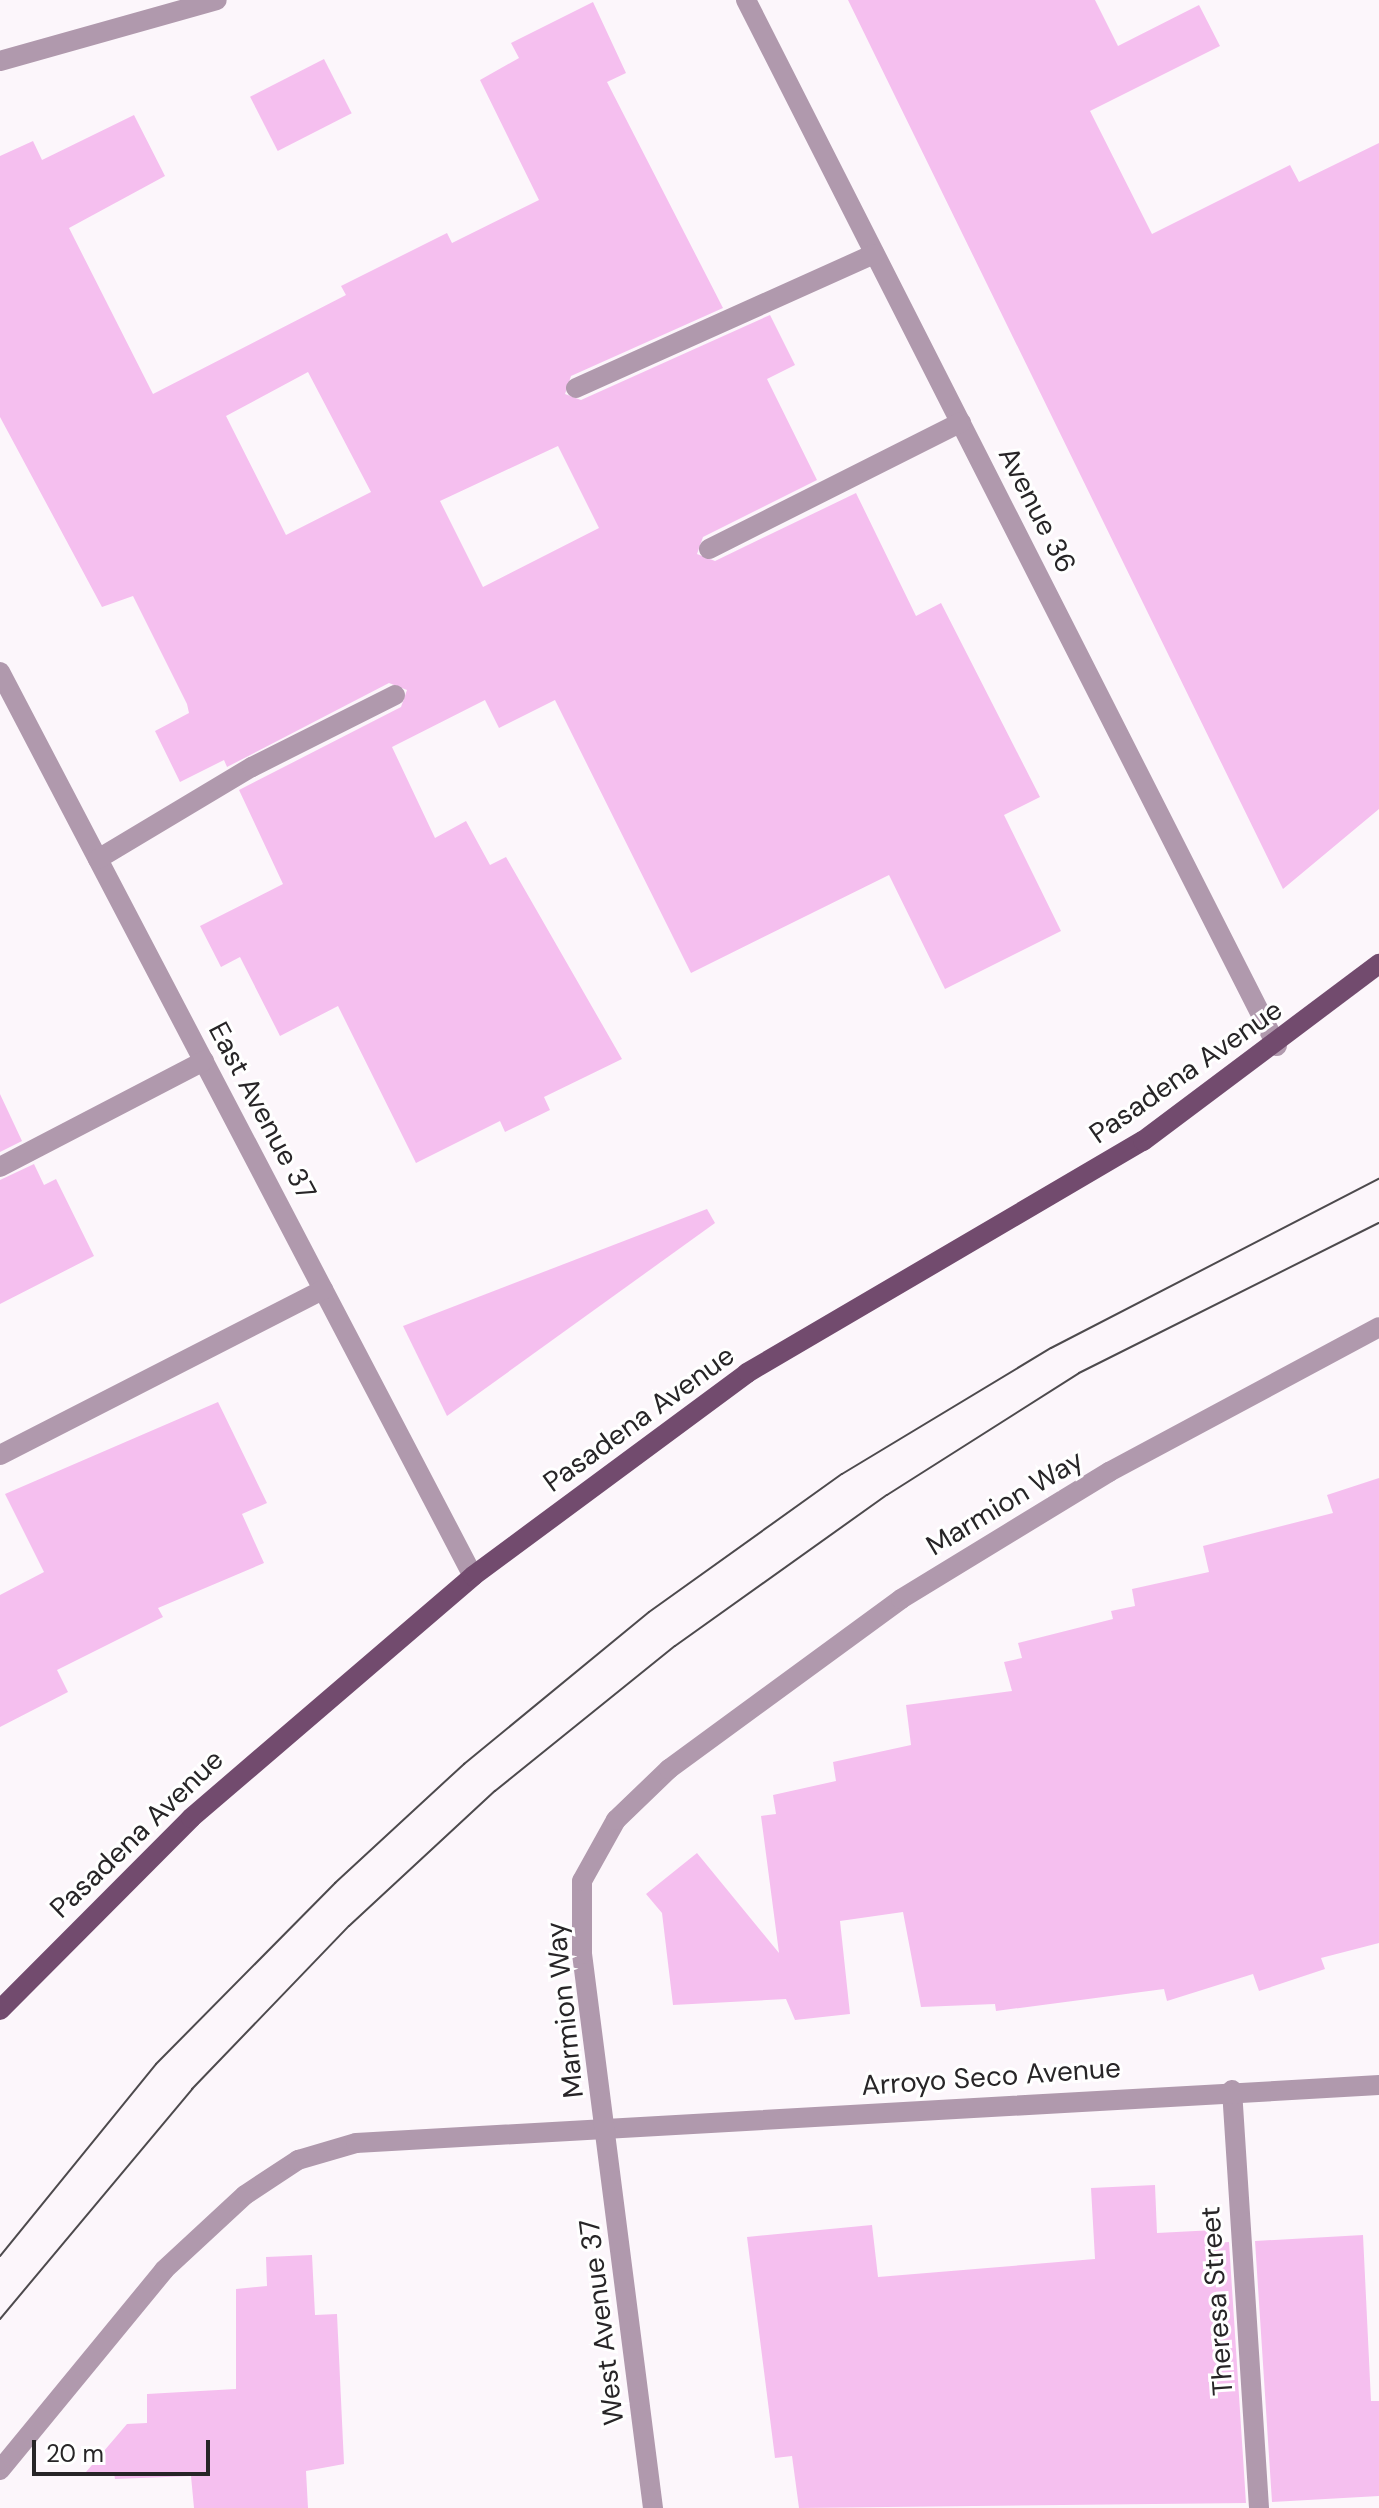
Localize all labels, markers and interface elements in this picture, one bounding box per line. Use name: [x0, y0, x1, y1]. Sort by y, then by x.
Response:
street label: Avenue 36: [991, 441, 1083, 579]
street label: Pasadena Avenue: [1083, 993, 1289, 1151]
street label: East Avenue 37: [201, 1016, 323, 1206]
street label: Pasadena Avenue: [537, 1339, 741, 1499]
street label: Marmion Way: [920, 1443, 1090, 1563]
street label: Pasadena Avenue: [44, 1743, 230, 1925]
street label: Marmion Way: [539, 1920, 591, 2100]
street label: Arroyo Seco Avenue: [860, 2051, 1122, 2103]
street label: Theresa Street: [1194, 2205, 1240, 2397]
street label: West Avenue 37: [573, 2217, 631, 2427]
scale bar: [36, 2424, 214, 2474]
text: 20 m: [46, 2438, 104, 2469]

